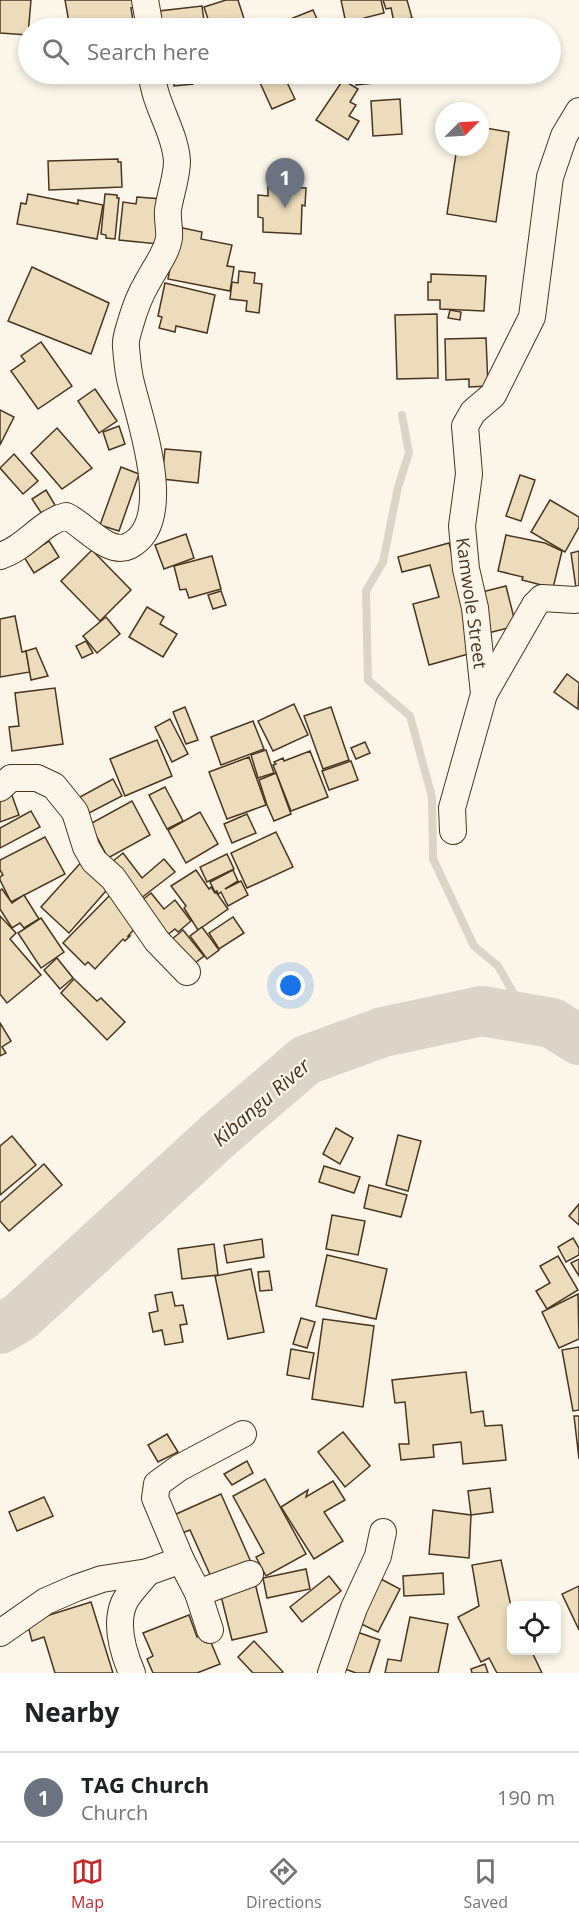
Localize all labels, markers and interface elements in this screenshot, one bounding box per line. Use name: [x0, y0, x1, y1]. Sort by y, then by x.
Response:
search box: [18, 18, 561, 84]
icon: search: [39, 35, 72, 68]
text: Search here: [87, 36, 210, 66]
north arrow: [435, 102, 489, 156]
pin: 1: [266, 158, 304, 208]
street label: Kamwole Street: [451, 536, 493, 670]
your location: [276, 971, 305, 1000]
water label: Kibangu River: [206, 1051, 316, 1152]
map controls: [507, 1601, 561, 1655]
button: locate: [507, 1601, 561, 1655]
text: Nearby: [24, 1694, 119, 1730]
text: TAG Church: [81, 1769, 209, 1799]
text: 1: [38, 1784, 49, 1811]
text: 190 m: [497, 1784, 555, 1811]
text: Church: [81, 1799, 148, 1826]
tab: Map: [71, 1855, 104, 1913]
tab: Directions: [246, 1855, 322, 1913]
tab: Saved: [464, 1855, 508, 1913]

